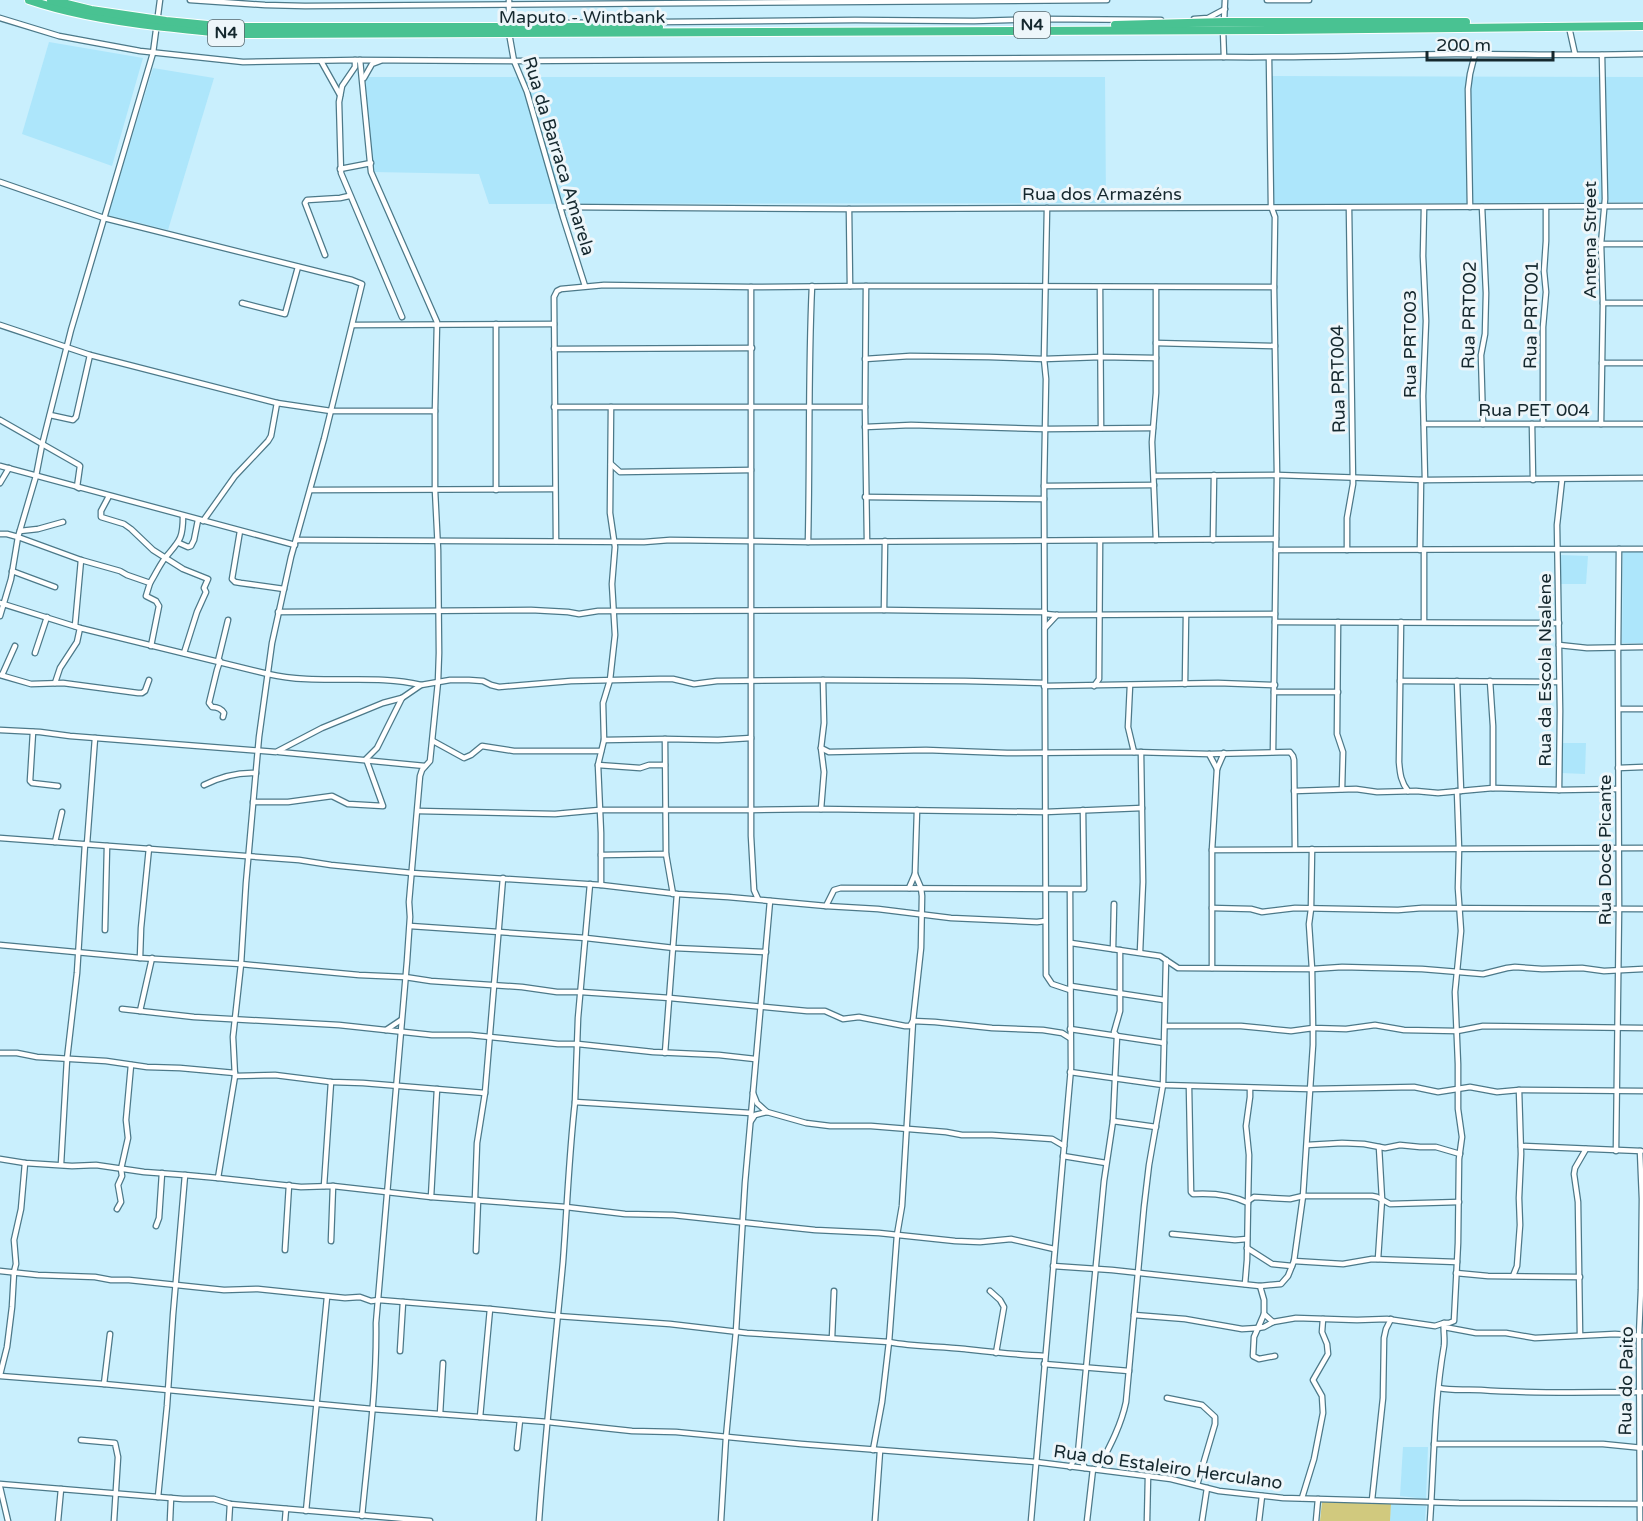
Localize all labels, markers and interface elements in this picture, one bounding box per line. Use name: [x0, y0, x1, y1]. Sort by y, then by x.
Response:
street label: Maputo - Wintbank: [499, 6, 665, 28]
road number: N4: [1014, 12, 1050, 38]
road number: N4: [208, 20, 244, 46]
scale bar: [1427, 24, 1553, 62]
text: 200 m: [1436, 34, 1491, 56]
street label: Rua da Barraca Amarela: [518, 54, 600, 258]
street label: Antena Street: [1579, 181, 1601, 299]
street label: Rua dos Armazéns: [1022, 183, 1182, 205]
street label: Rua PRT002: [1457, 261, 1481, 369]
street label: Rua PRT001: [1519, 261, 1543, 369]
street label: Rua PRT003: [1399, 290, 1421, 398]
street label: Rua PRT004: [1326, 325, 1350, 433]
street label: Rua PET 004: [1478, 399, 1590, 421]
street label: Rua da Escola Nsalene: [1534, 573, 1556, 767]
street label: Rua Doce Picante: [1594, 775, 1616, 925]
street label: Rua do Paito: [1614, 1326, 1638, 1436]
street label: Rua do Estaleiro Herculano: [1052, 1440, 1284, 1494]

